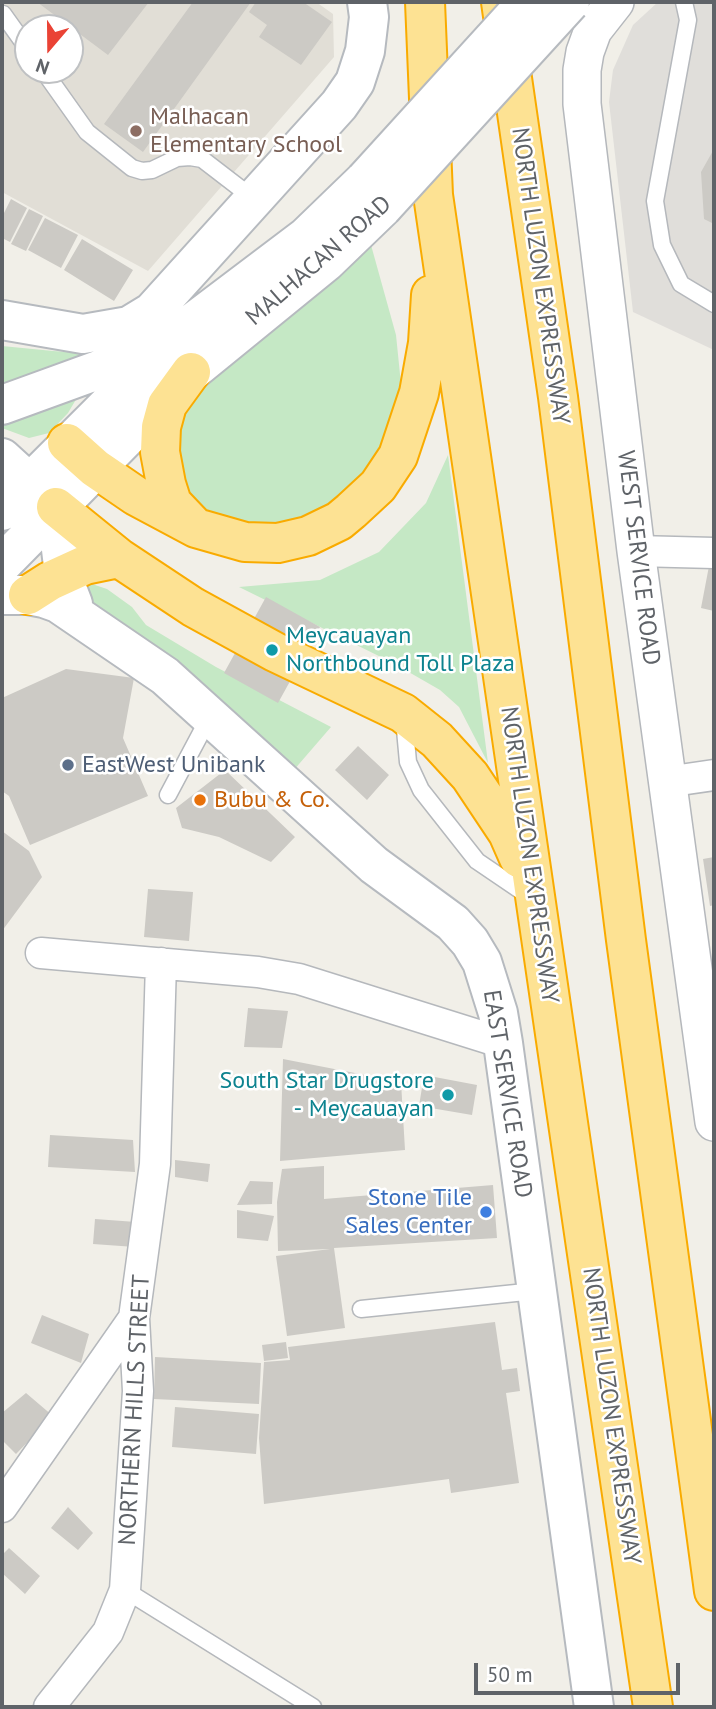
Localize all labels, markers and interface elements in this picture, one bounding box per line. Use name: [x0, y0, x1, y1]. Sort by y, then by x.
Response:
north arrow: [14, 14, 84, 84]
text: N: [33, 53, 52, 80]
place label: Malhacan Elementary School: [150, 103, 342, 159]
marker: Malhacan Elementary School: [128, 123, 144, 139]
street label: NORTH LUZON EXPRESSWAY: [505, 126, 575, 426]
street label: MALHACAN ROAD: [240, 190, 398, 332]
street label: WEST SERVICE ROAD: [611, 449, 665, 667]
place label: Meycauayan Northbound Toll Plaza: [286, 622, 515, 678]
marker: Meycauayan Northbound Toll Plaza: [264, 642, 280, 658]
street label: NORTH LUZON EXPRESSWAY: [494, 705, 564, 1005]
place label: EastWest Unibank: [82, 751, 265, 779]
marker: EastWest Unibank: [60, 757, 76, 773]
place label: Bubu & Co.: [214, 786, 330, 814]
marker: Bubu & Co.: [192, 792, 208, 808]
street label: EAST SERVICE ROAD: [476, 988, 538, 1200]
place label: South Star Drugstore - Meycauayan: [220, 1067, 434, 1123]
marker: South Star Drugstore - Meycauayan: [440, 1087, 456, 1103]
place label: Stone Tile Sales Center: [345, 1184, 472, 1240]
marker: Stone Tile Sales Center: [478, 1204, 494, 1220]
street label: NORTH LUZON EXPRESSWAY: [576, 1266, 646, 1566]
street label: NORTHERN HILLS STREET: [114, 1274, 156, 1546]
scale bar: [478, 1650, 684, 1694]
text: 50 m: [487, 1661, 533, 1688]

